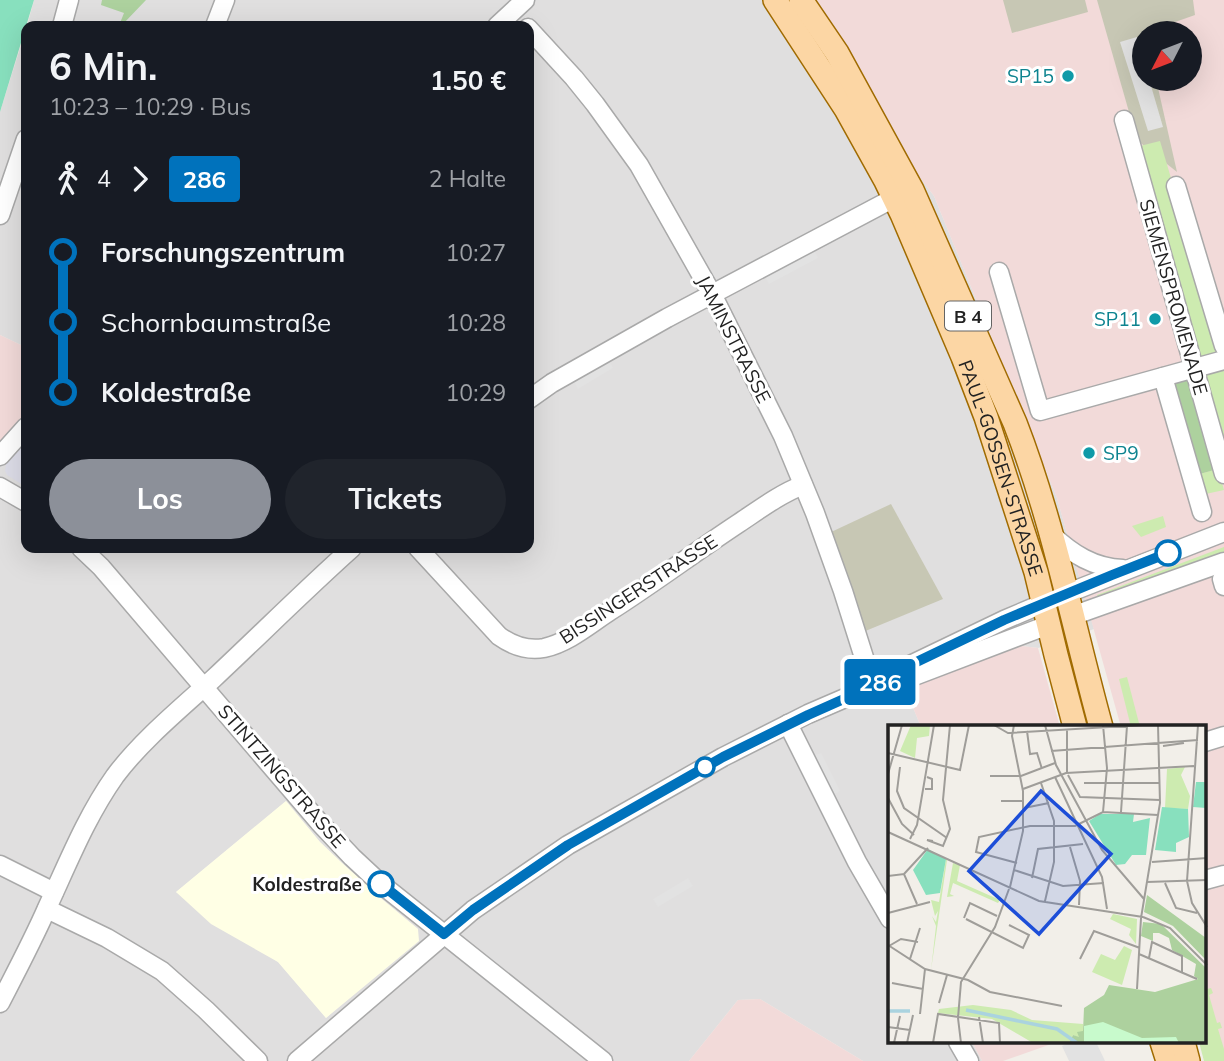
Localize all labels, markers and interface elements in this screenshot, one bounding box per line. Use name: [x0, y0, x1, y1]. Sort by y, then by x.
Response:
north arrow: [1132, 21, 1202, 91]
map controls: [1132, 21, 1202, 91]
text: 6 Min.: [49, 42, 158, 90]
text: 1.50 €: [430, 64, 506, 97]
place label: SP15: [1007, 64, 1054, 88]
marker: SP15: [1060, 68, 1076, 84]
text: 10:23 – 10:29 · Bus: [49, 92, 251, 121]
icon: walk: [49, 160, 87, 198]
icon: forward: [121, 160, 159, 198]
text: 4: [97, 164, 111, 193]
text: 286: [183, 164, 226, 194]
text: 2 Halte: [429, 164, 506, 193]
street label: SIEMENSPROMENADE: [1135, 196, 1213, 398]
text: Forschungszentrum: [101, 236, 345, 269]
text: 10:27: [446, 238, 506, 267]
street label: JAMINSTRASSE: [691, 271, 777, 407]
road number: B 4: [945, 302, 991, 330]
text: Schornbaumstraße: [101, 306, 331, 339]
place label: SP11: [1094, 307, 1141, 331]
text: 10:28: [446, 308, 506, 337]
marker: SP11: [1147, 311, 1163, 327]
street label: PAUL-GOSSEN-STRASSE: [953, 357, 1049, 579]
text: Koldestraße: [101, 376, 251, 409]
text: 10:29: [446, 378, 506, 407]
place label: SP9: [1103, 441, 1139, 465]
marker: SP9: [1081, 445, 1097, 461]
button: Los: [49, 459, 271, 539]
button: Tickets: [285, 459, 506, 539]
street label: BISSINGERSTRASSE: [555, 529, 721, 649]
unlabelled marker: [1155, 540, 1181, 566]
line badge: 286: [840, 659, 920, 705]
text: 286: [858, 667, 902, 697]
street label: STINTZINGSTRASSE: [213, 699, 351, 853]
inset map: [888, 725, 1206, 1044]
unlabelled marker: [695, 757, 715, 777]
marker: Koldestraße: [368, 871, 394, 897]
place label: Koldestraße: [252, 872, 362, 896]

